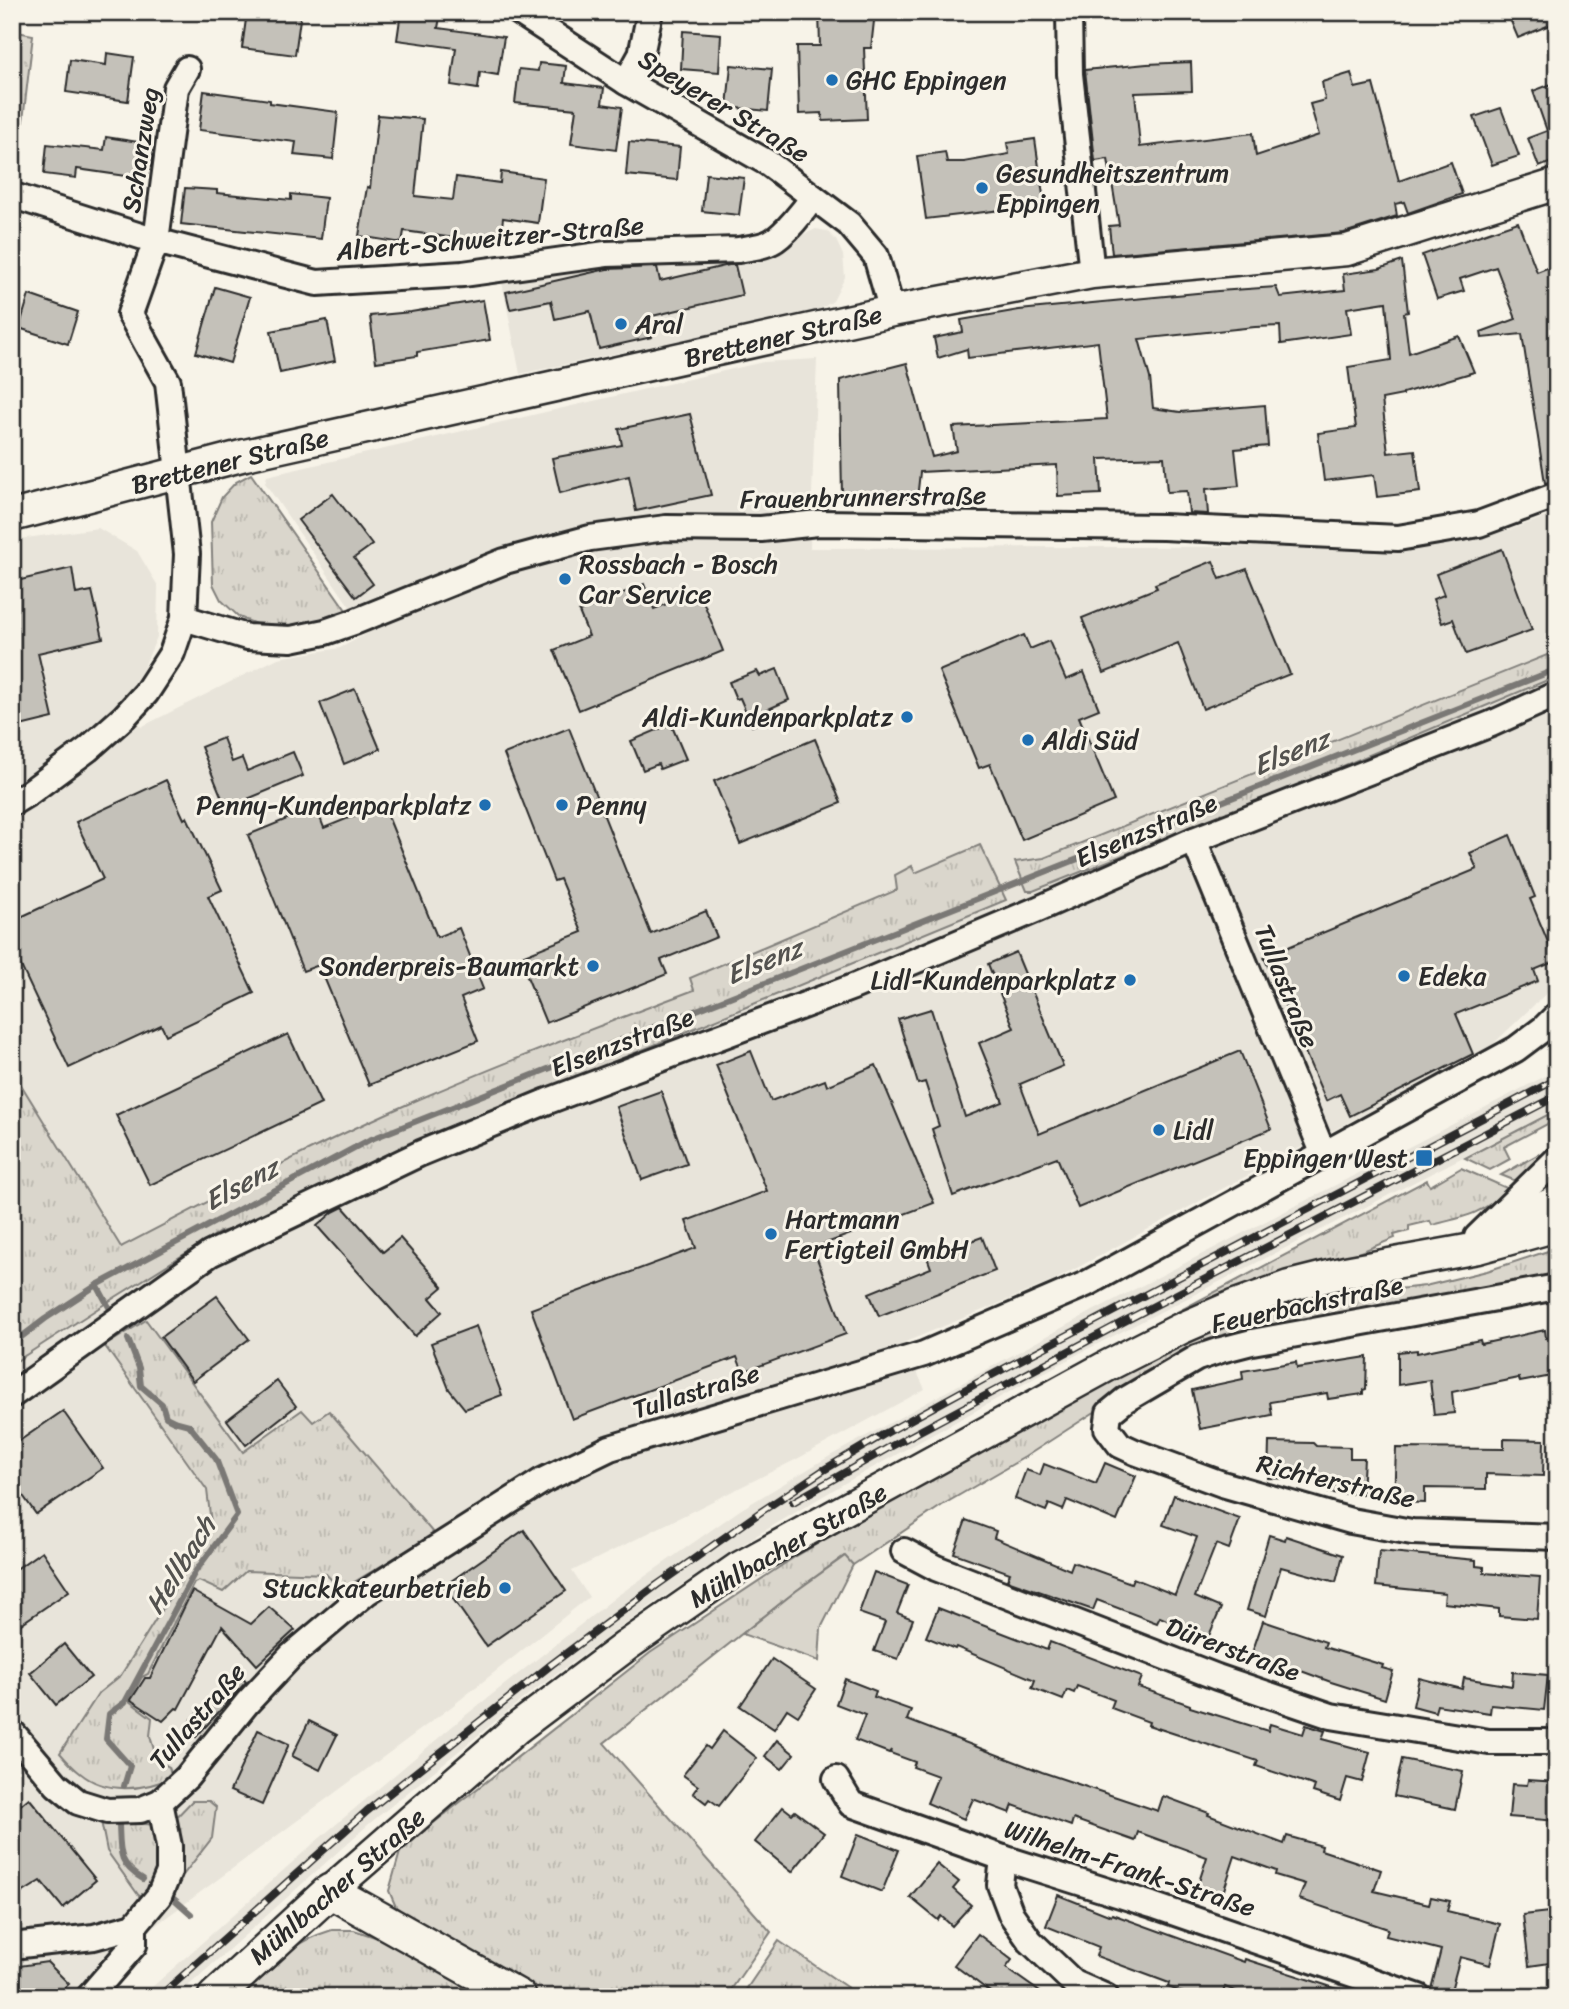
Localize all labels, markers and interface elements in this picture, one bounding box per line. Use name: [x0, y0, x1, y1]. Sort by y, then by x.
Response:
street label: Speyerer Straße: [629, 36, 819, 176]
place label: GHC Eppingen: [846, 57, 1007, 103]
marker: GHC Eppingen: [824, 72, 840, 88]
street label: Schanzweg: [107, 84, 173, 216]
place label: Gesundheitszentrum Eppingen: [996, 150, 1229, 226]
marker: Gesundheitszentrum Eppingen: [974, 180, 990, 196]
street label: Albert-Schweitzer-Straße: [333, 202, 646, 274]
street label: Brettener Straße: [679, 291, 887, 381]
place label: Aral: [634, 301, 684, 347]
marker: Aral: [613, 316, 629, 332]
street label: Brettener Straße: [126, 414, 334, 508]
street label: Frauenbrunnerstraße: [739, 472, 987, 522]
place label: Rossbach - Bosch Car Service: [579, 541, 778, 617]
marker: Rossbach - Bosch Car Service: [557, 571, 573, 587]
place label: Aldi-Kundenparkplatz: [641, 694, 894, 740]
marker: Aldi-Kundenparkplatz: [899, 709, 915, 725]
water label: Elsenz: [1245, 713, 1340, 790]
place label: Aldi Süd: [1041, 717, 1140, 763]
marker: Aldi Süd: [1020, 732, 1036, 748]
street label: Elsenzstraße: [1068, 779, 1225, 881]
place label: Penny-Kundenparkplatz: [196, 782, 472, 828]
place label: Penny: [576, 782, 647, 828]
marker: Penny-Kundenparkplatz: [477, 797, 493, 813]
marker: Penny: [554, 797, 570, 813]
street label: Tullastraße: [1241, 917, 1333, 1055]
water label: Elsenz: [718, 922, 813, 999]
place label: Sonderpreis-Baumarkt: [319, 943, 579, 989]
place label: Edeka: [1418, 953, 1487, 999]
place label: Lidl-Kundenparkplatz: [870, 957, 1117, 1003]
marker: Sonderpreis-Baumarkt: [585, 958, 601, 974]
marker: Edeka: [1396, 968, 1412, 984]
marker: Lidl-Kundenparkplatz: [1122, 972, 1138, 988]
street label: Elsenzstraße: [544, 993, 701, 1090]
place label: Lidl: [1173, 1107, 1214, 1153]
marker: Lidl: [1151, 1122, 1167, 1138]
place label: Eppingen West: [1243, 1135, 1408, 1181]
water label: Elsenz: [194, 1142, 291, 1224]
marker: Eppingen West: [1414, 1148, 1434, 1168]
place label: Hartmann Fertigteil GmbH: [785, 1196, 970, 1272]
marker: Hartmann Fertigteil GmbH: [763, 1226, 779, 1242]
street label: Feuerbachstraße: [1207, 1261, 1408, 1347]
street label: Tullastraße: [627, 1350, 765, 1432]
street label: Richterstraße: [1252, 1440, 1420, 1522]
street label: Mühlbacher Straße: [680, 1469, 896, 1621]
water label: Hellbach: [131, 1504, 231, 1624]
place label: Stuckkateurbetrieb: [263, 1565, 491, 1611]
marker: Stuckkateurbetrieb: [497, 1580, 513, 1596]
street label: Dürerstraße: [1159, 1603, 1307, 1695]
street label: Tullastraße: [137, 1651, 257, 1781]
street label: Mühlbacher Straße: [238, 1795, 436, 1977]
street label: Wilhelm-Frank-Straße: [998, 1806, 1262, 1930]

